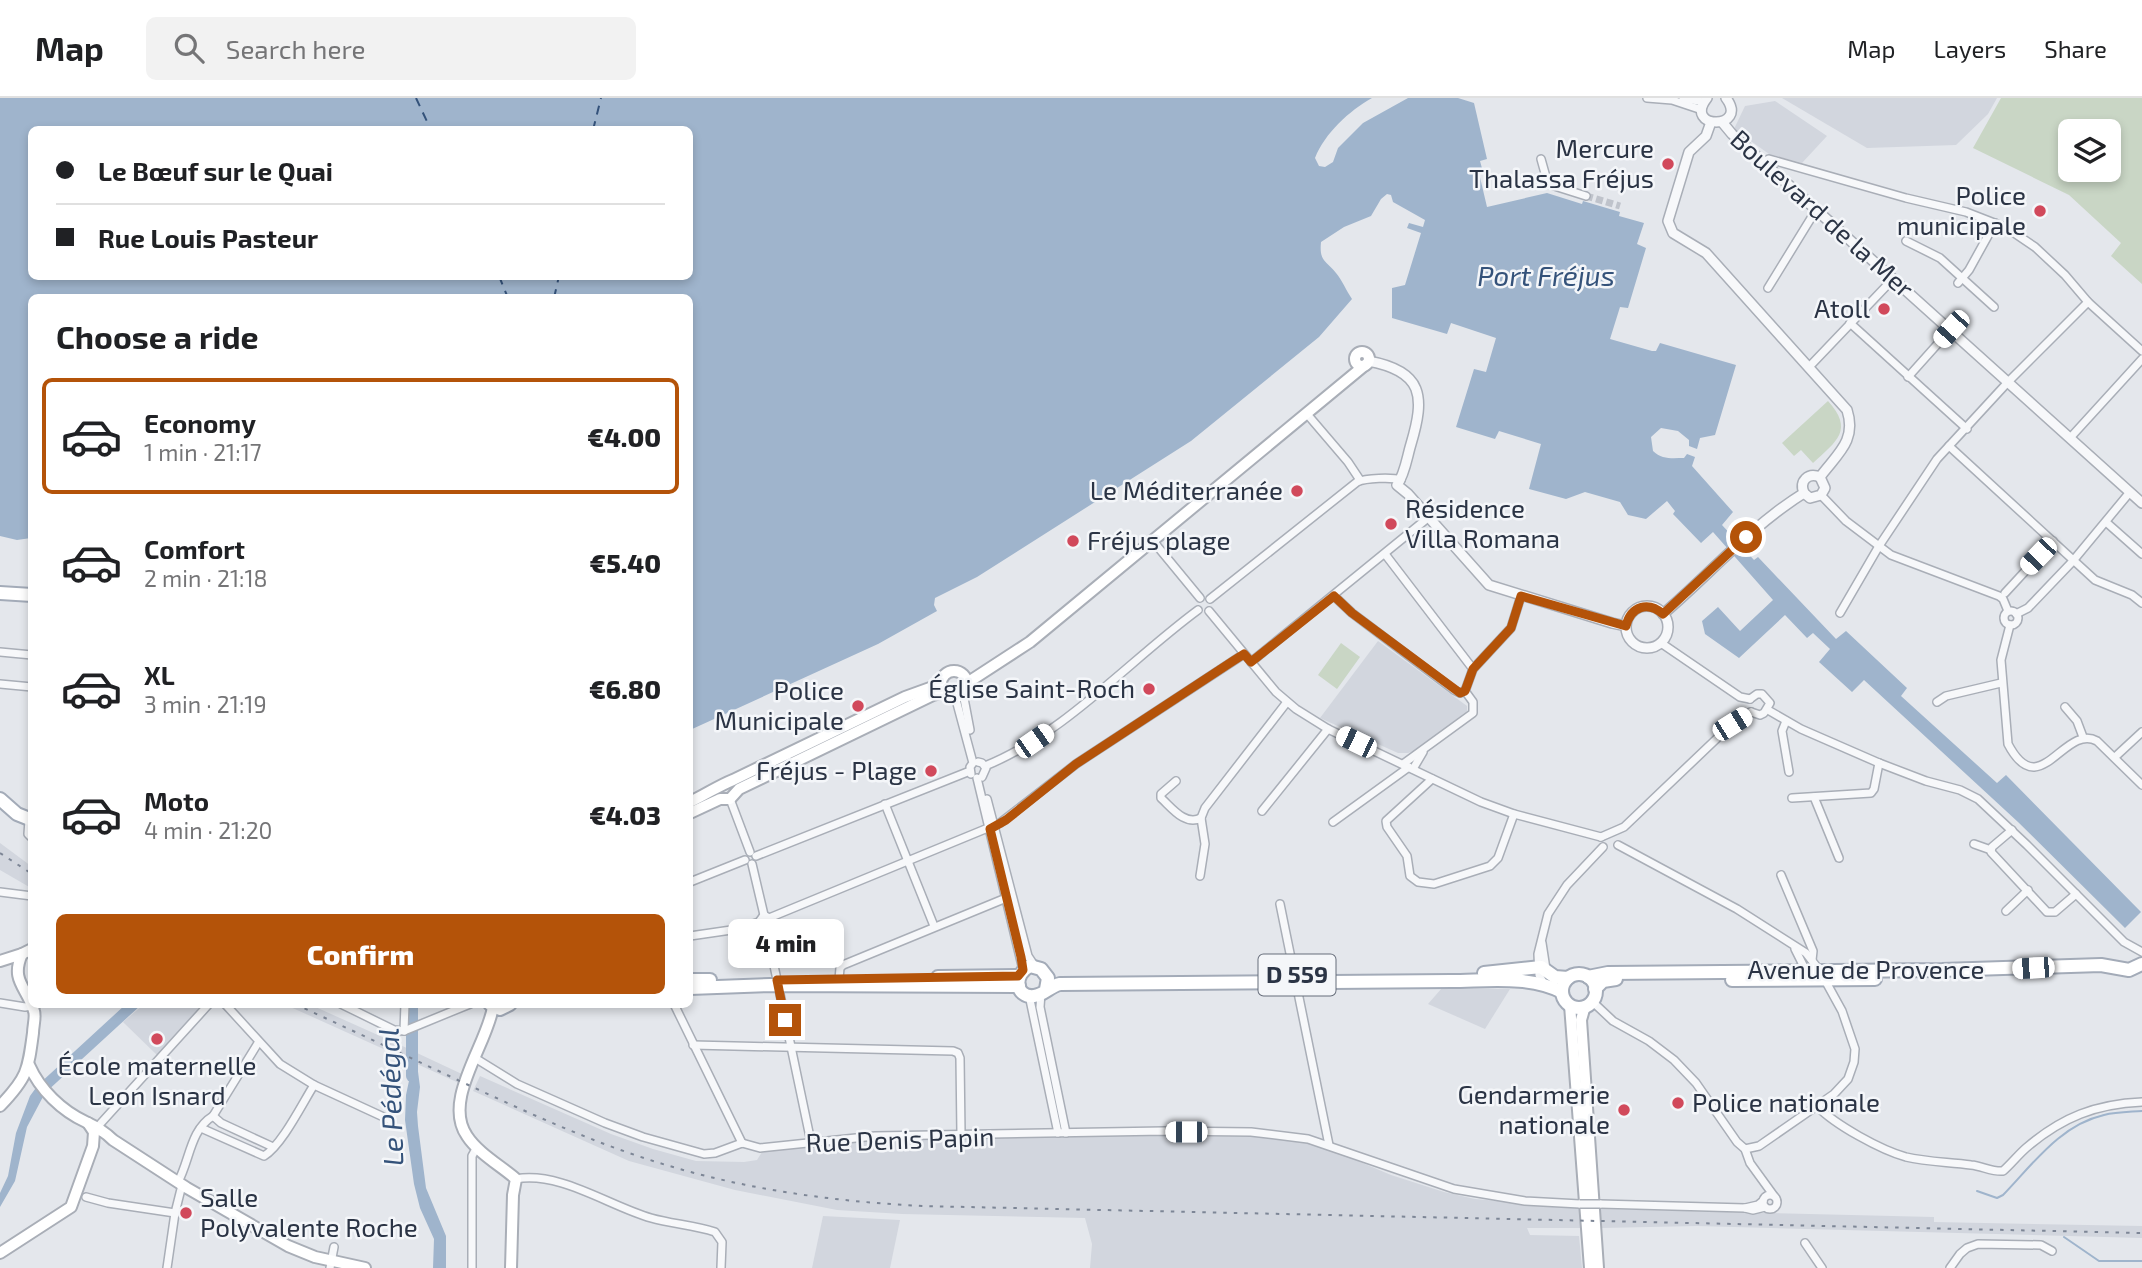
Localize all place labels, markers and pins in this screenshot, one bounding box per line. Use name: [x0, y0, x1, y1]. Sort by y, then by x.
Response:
place label: Mercure Thalassa Fréjus: [1469, 132, 1654, 193]
marker: Mercure Thalassa Fréjus: [1660, 156, 1676, 172]
place label: Police municipale: [1897, 179, 2026, 240]
marker: Police municipale: [2032, 203, 2048, 219]
place label: Atoll: [1814, 292, 1870, 323]
marker: Atoll: [1876, 301, 1892, 317]
place label: Le Méditerranée: [1090, 474, 1283, 505]
marker: Le Méditerranée: [1289, 483, 1305, 499]
place label: Résidence Villa Romana: [1405, 492, 1560, 553]
marker: Résidence Villa Romana: [1383, 516, 1399, 532]
place label: Fréjus plage: [1087, 524, 1230, 555]
marker: Fréjus plage: [1065, 533, 1081, 549]
place label: Église Saint-Roch: [928, 672, 1135, 703]
place label: Police Municipale: [715, 674, 844, 735]
marker: Église Saint-Roch: [1141, 681, 1157, 697]
marker: Police Municipale: [850, 698, 866, 714]
place label: Fréjus - Plage: [756, 754, 917, 785]
marker: Fréjus - Plage: [923, 763, 939, 779]
marker: École maternelle Leon Isnard: [149, 1031, 165, 1047]
place label: École maternelle Leon Isnard: [57, 1049, 257, 1110]
place label: Gendarmerie nationale: [1457, 1078, 1610, 1139]
place label: Police nationale: [1692, 1086, 1880, 1117]
marker: Police nationale: [1670, 1095, 1686, 1111]
marker: Gendarmerie nationale: [1616, 1102, 1632, 1118]
place label: Salle Polyvalente Roche: [200, 1181, 418, 1242]
marker: Salle Polyvalente Roche: [178, 1205, 194, 1221]

